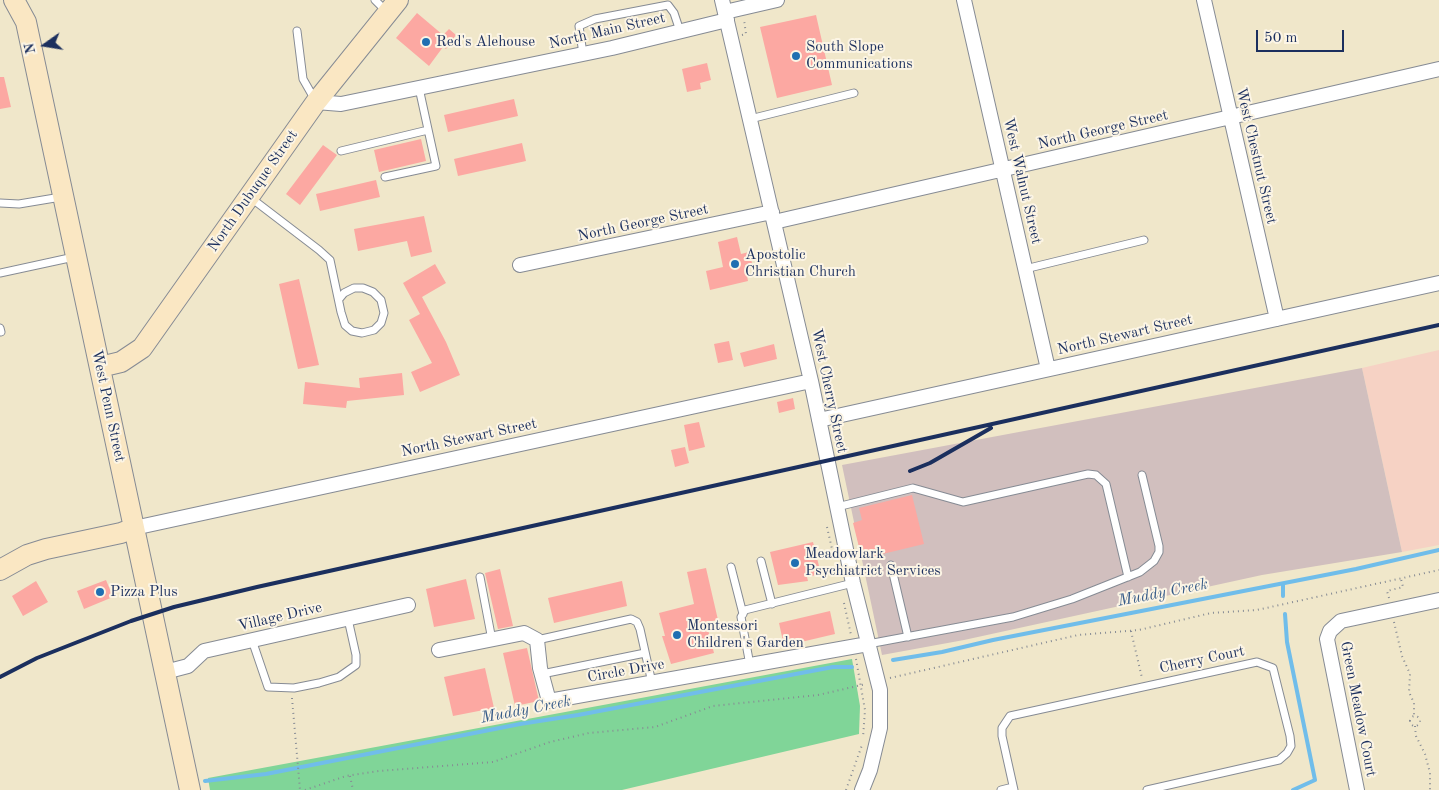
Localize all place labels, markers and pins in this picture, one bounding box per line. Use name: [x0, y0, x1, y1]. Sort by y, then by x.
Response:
place label: Red's Alehouse: [436, 33, 535, 51]
marker: Red's Alehouse: [420, 36, 432, 48]
place label: South Slope Communications: [806, 38, 913, 73]
marker: South Slope Communications: [790, 50, 802, 62]
place label: Apostolic Christian Church: [745, 246, 856, 281]
marker: Apostolic Christian Church: [729, 258, 741, 270]
place label: Meadowlark Psychiatrict Services: [805, 545, 941, 580]
marker: Meadowlark Psychiatrict Services: [789, 557, 801, 569]
place label: Pizza Plus: [110, 583, 178, 601]
marker: Pizza Plus: [94, 586, 106, 598]
place label: Montessori Children's Garden: [687, 617, 804, 652]
marker: Montessori Children's Garden: [671, 629, 683, 641]

